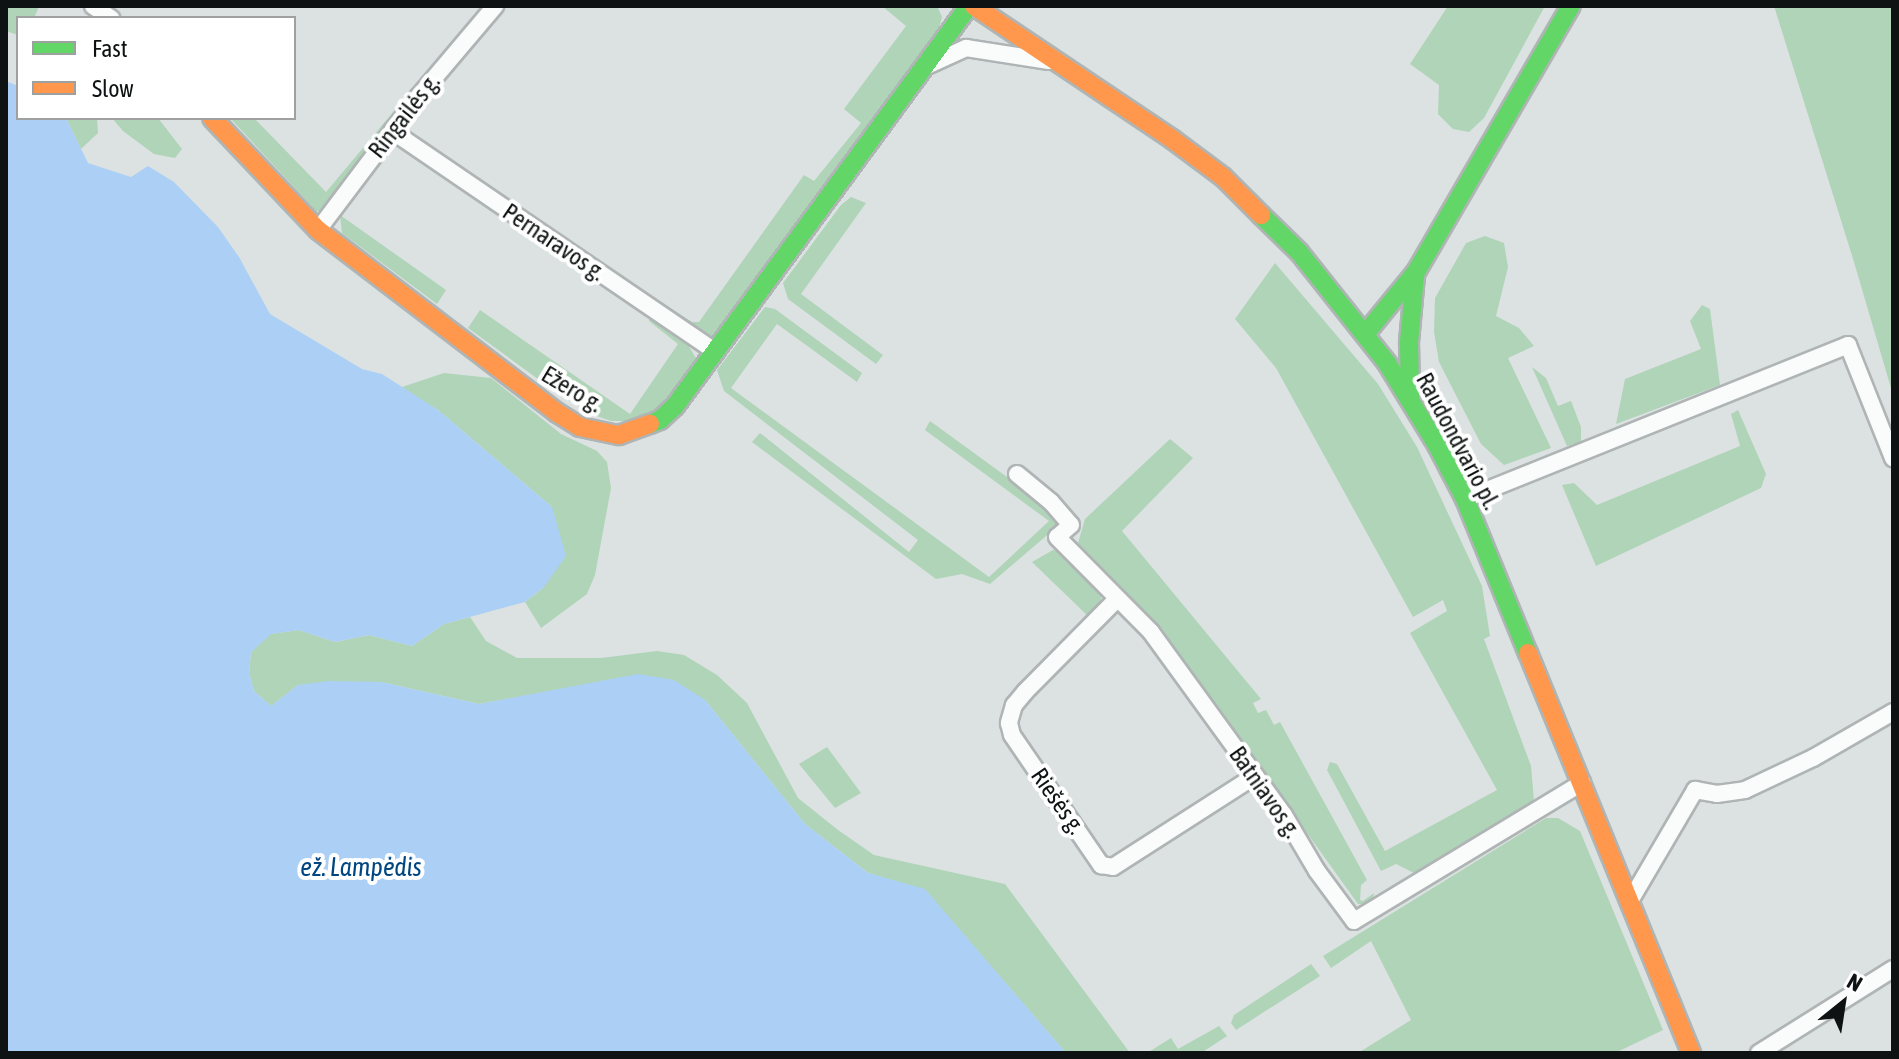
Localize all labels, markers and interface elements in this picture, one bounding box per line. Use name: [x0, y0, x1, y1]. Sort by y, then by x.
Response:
legend: [16, 16, 296, 120]
text: Fast: [92, 35, 128, 62]
street label: Ringailės g.: [362, 68, 446, 164]
text: Slow: [92, 75, 134, 102]
street label: Pernaravos g.: [497, 197, 611, 287]
street label: Ežero g.: [536, 360, 608, 418]
street label: Raudondvario pl.: [1410, 368, 1506, 514]
street label: Batniavos g.: [1223, 741, 1307, 843]
street label: Riešės g.: [1025, 762, 1091, 840]
water label: ež. Lampėdis: [300, 852, 422, 884]
north arrow: [1803, 963, 1883, 1043]
text: N: [1843, 968, 1867, 997]

